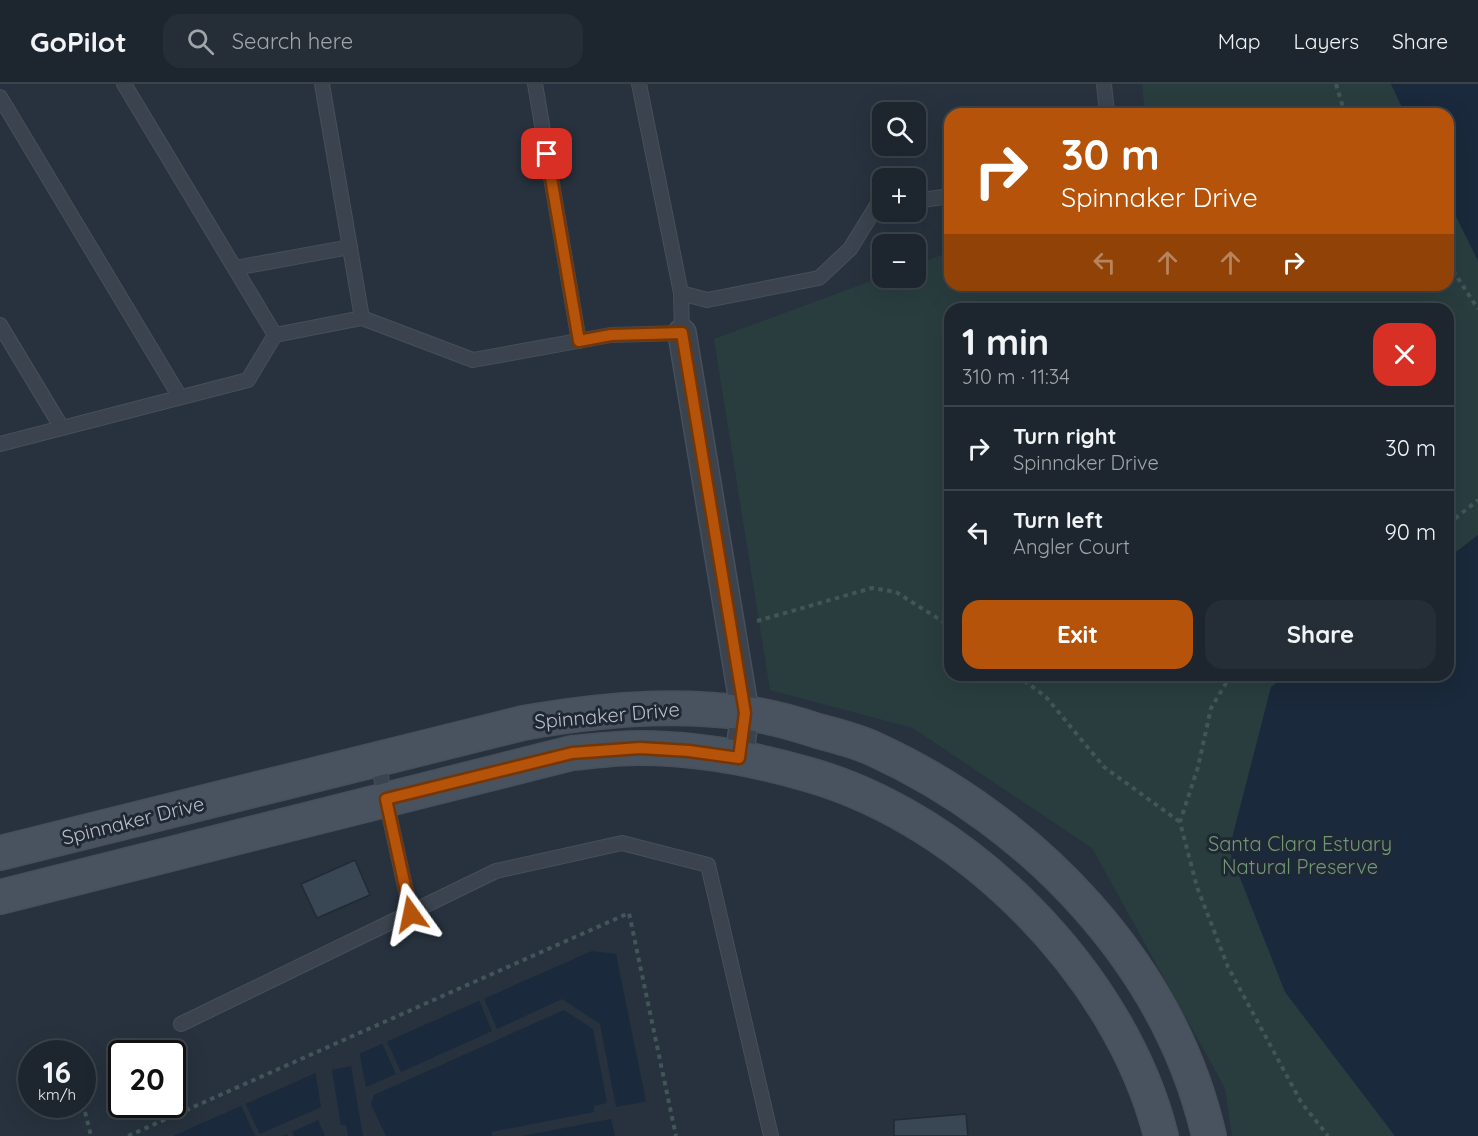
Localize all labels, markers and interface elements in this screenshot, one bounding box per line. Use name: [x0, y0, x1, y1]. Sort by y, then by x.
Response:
search box: [163, 14, 583, 68]
text: GoPilot: [30, 24, 127, 59]
icon: search: [184, 25, 217, 58]
text: Search here: [232, 27, 353, 55]
text: Map: [1218, 28, 1261, 54]
text: Layers: [1294, 28, 1359, 54]
text: Share: [1392, 28, 1448, 54]
map controls: [872, 102, 926, 288]
button: search: [872, 102, 926, 156]
pin: [521, 128, 572, 179]
text: 30 m: [1061, 128, 1160, 181]
icon: right: [962, 132, 1040, 210]
icon: arrive: [530, 137, 563, 170]
button: +: [872, 168, 926, 222]
text: Spinnaker Drive: [1061, 180, 1258, 214]
button: −: [872, 234, 926, 288]
icon: left: [1088, 246, 1121, 279]
icon: ahead: [1151, 246, 1184, 279]
icon: ahead: [1214, 246, 1247, 279]
icon: right: [1277, 246, 1310, 279]
text: 1 min: [962, 319, 1049, 364]
button: close: [1373, 323, 1436, 386]
text: 310 m · 11:34: [962, 364, 1070, 389]
text: Turn right: [1013, 422, 1117, 450]
icon: right: [962, 432, 995, 465]
text: 30 m: [1385, 434, 1436, 462]
text: Spinnaker Drive: [1013, 450, 1159, 475]
text: Turn left: [1013, 506, 1103, 534]
icon: left: [962, 516, 995, 549]
text: 90 m: [1385, 518, 1436, 546]
text: Angler Court: [1013, 534, 1130, 559]
button: Exit: [962, 600, 1193, 669]
button: Share: [1205, 600, 1436, 669]
street label: Spinnaker Drive: [533, 696, 681, 734]
street label: Spinnaker Drive: [59, 790, 207, 850]
park label: Santa Clara Estuary Natural Preserve: [1208, 831, 1392, 879]
position arrow: [379, 882, 443, 946]
speed limit sign: 20: [108, 1040, 186, 1118]
text: 16: [43, 1053, 71, 1091]
text: km/h: [38, 1085, 76, 1104]

